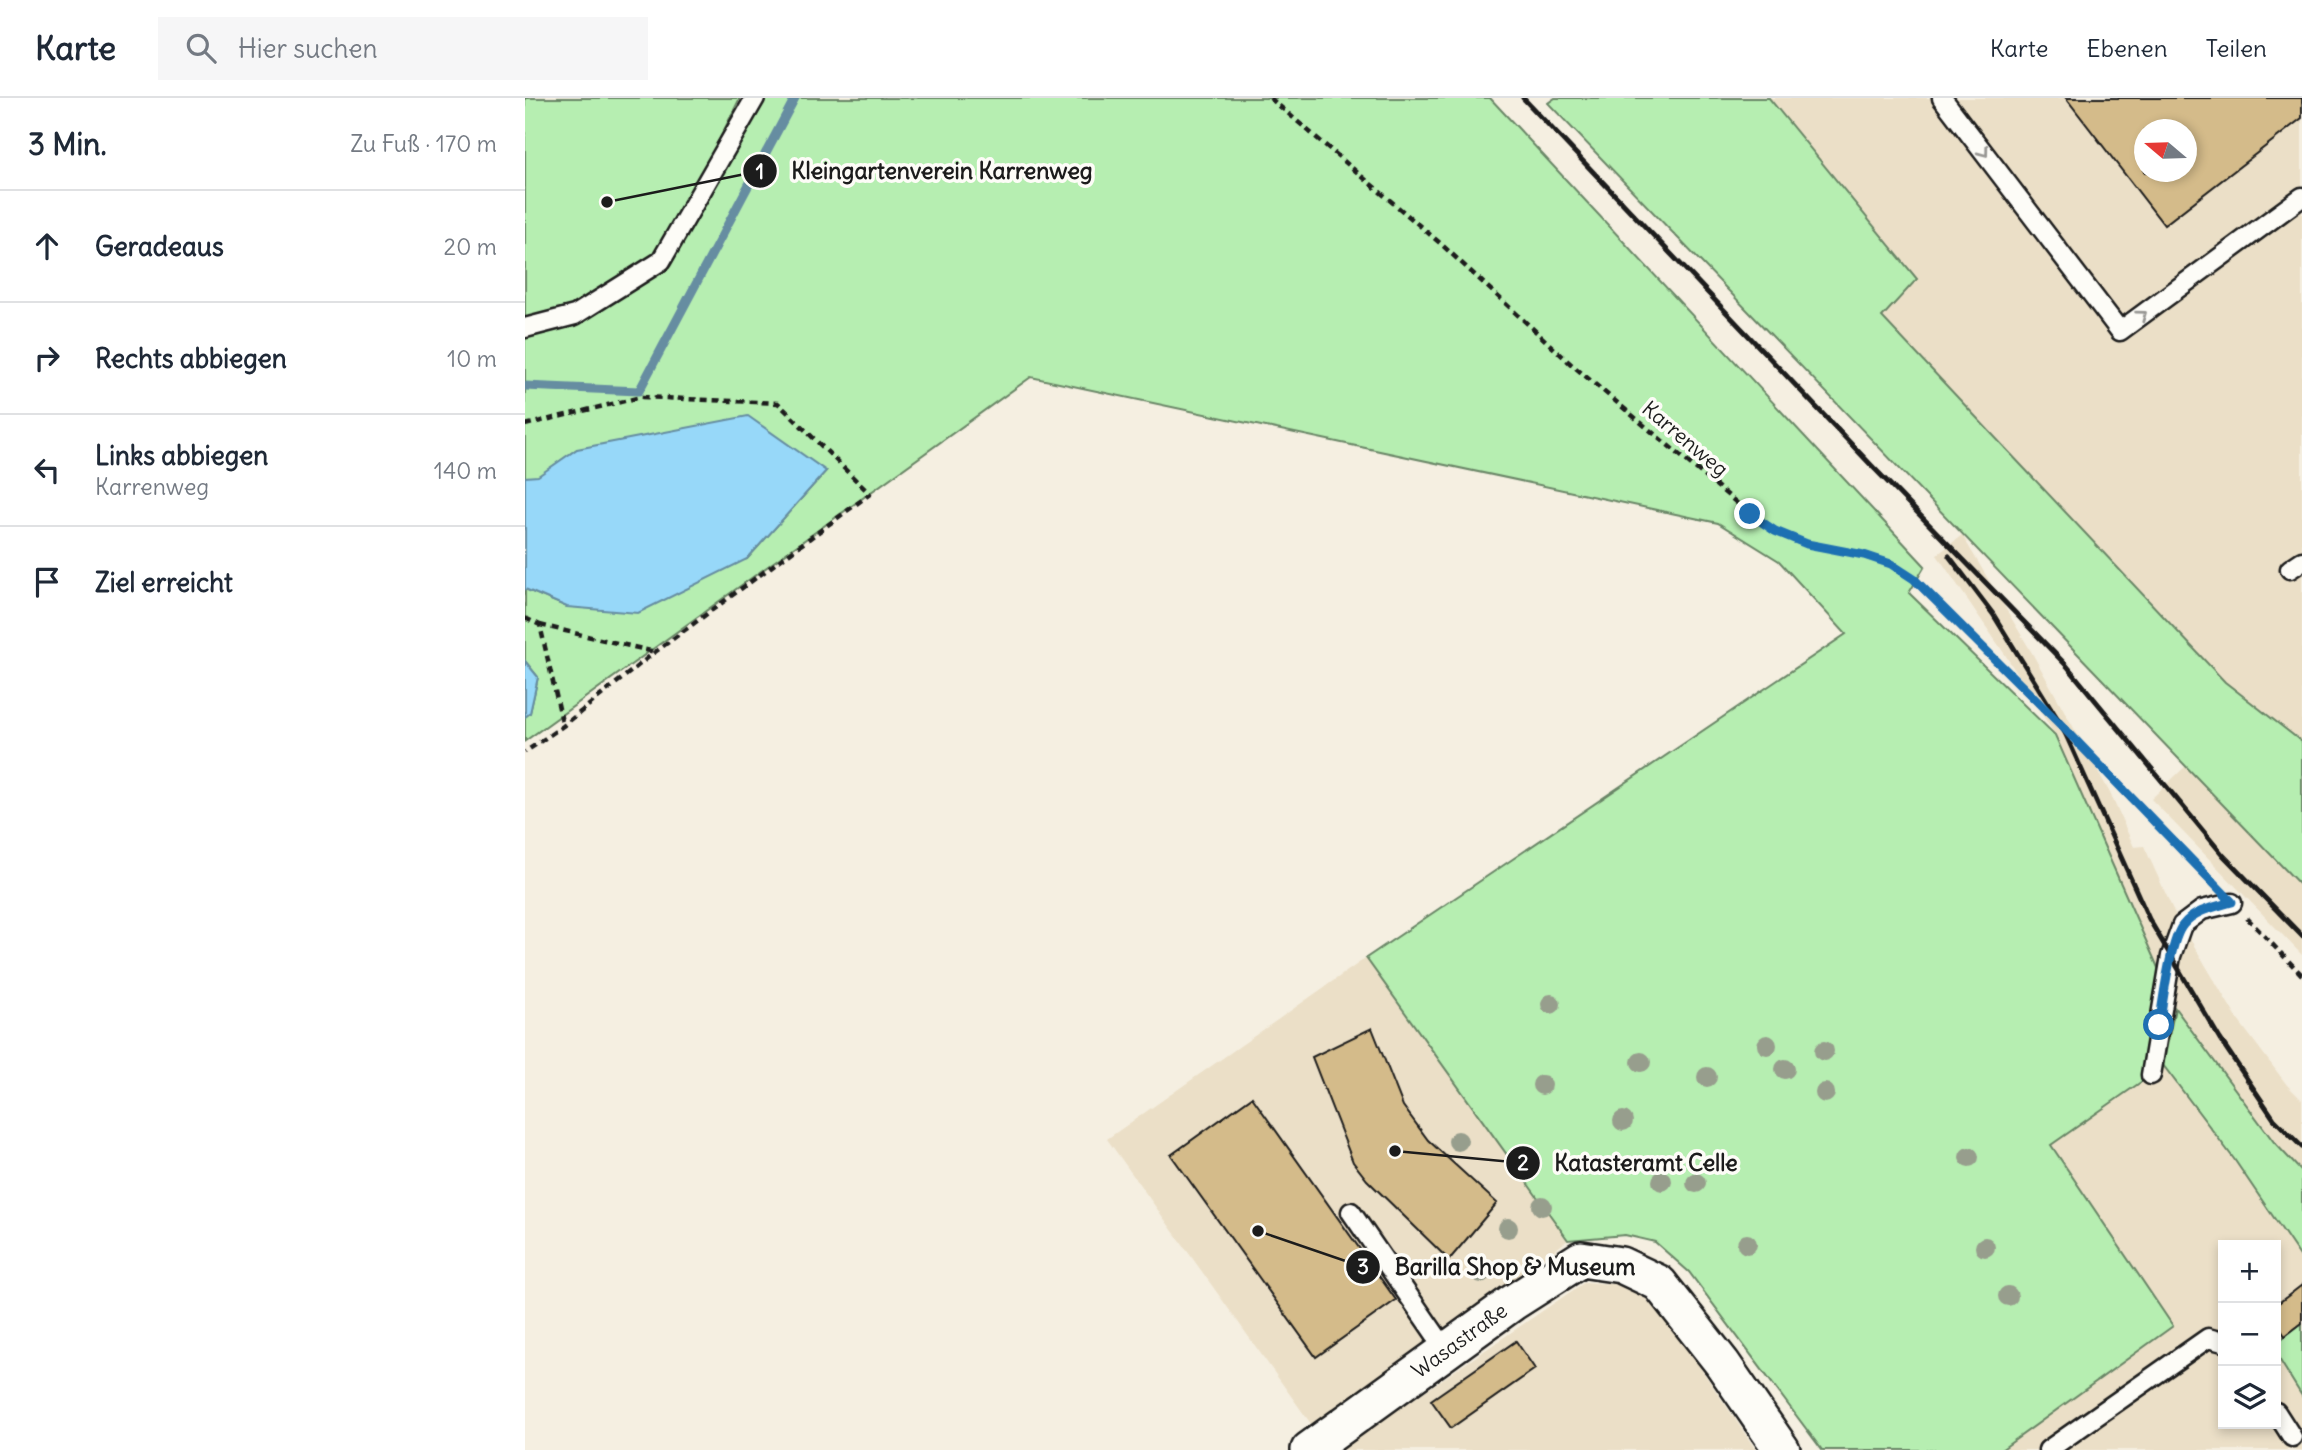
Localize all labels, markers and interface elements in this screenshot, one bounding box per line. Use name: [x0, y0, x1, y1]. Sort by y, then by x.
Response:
search box: [158, 17, 648, 80]
text: Karte: [35, 27, 116, 69]
icon: search: [182, 29, 220, 67]
text: Hier suchen: [238, 32, 378, 65]
text: Karte: [1990, 33, 2049, 63]
text: Ebenen: [2087, 33, 2168, 63]
text: Teilen: [2206, 33, 2267, 63]
north arrow: [2134, 119, 2197, 182]
text: 3 Min.: [28, 125, 107, 163]
text: Zu Fuß · 170 m: [350, 129, 497, 158]
one-way arrow: [1975, 145, 1988, 157]
callout: Kleingartenverein Karrenweg: [742, 149, 1106, 193]
text: Kleingartenverein Karrenweg: [791, 156, 1093, 185]
text: 1: [756, 158, 764, 185]
icon: ahead: [28, 227, 66, 265]
text: Geradeaus: [95, 230, 224, 263]
text: 20 m: [444, 232, 497, 261]
one-way arrow: [2134, 311, 2147, 323]
icon: right: [28, 339, 66, 377]
text: Rechts abbiegen: [95, 342, 287, 375]
text: 10 m: [447, 344, 497, 373]
street label: Karrenweg: [1637, 395, 1734, 482]
text: Links abbiegen: [95, 439, 268, 472]
icon: left: [28, 451, 66, 489]
text: 140 m: [434, 456, 497, 485]
text: Karrenweg: [95, 472, 209, 501]
route end: [1734, 498, 1765, 529]
icon: arrive: [28, 563, 66, 601]
text: Ziel erreicht: [95, 566, 233, 599]
route start: [2143, 1009, 2174, 1040]
callout: Katasteramt Celle: [1505, 1141, 1752, 1185]
text: Katasteramt Celle: [1554, 1148, 1738, 1177]
text: 2: [1517, 1149, 1529, 1176]
map controls: [2218, 1240, 2281, 1429]
button: +: [2218, 1240, 2281, 1303]
callout: Barilla Shop & Museum: [1345, 1245, 1649, 1289]
text: Barilla Shop & Museum: [1395, 1252, 1635, 1281]
text: 3: [1357, 1253, 1369, 1280]
street label: Wasastraße: [1406, 1297, 1513, 1384]
button: −: [2218, 1303, 2281, 1366]
button: layers: [2218, 1366, 2281, 1429]

